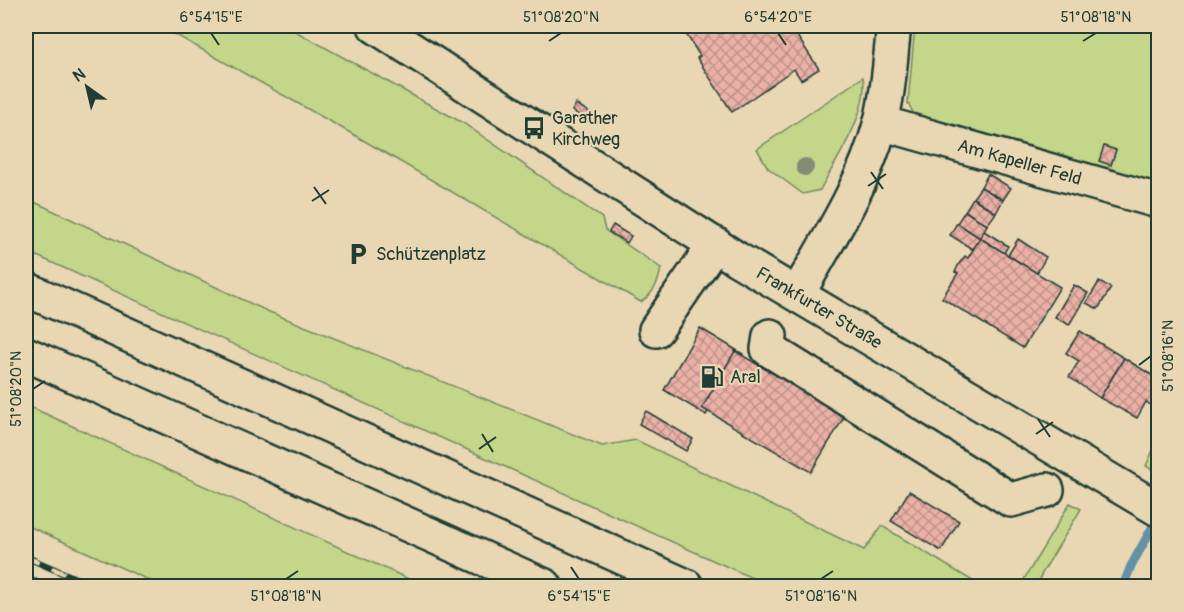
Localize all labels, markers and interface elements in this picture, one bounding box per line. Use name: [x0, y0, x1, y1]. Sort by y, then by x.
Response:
text: 6°54'15"E: [180, 8, 243, 27]
text: 51°08'20"N: [523, 8, 599, 27]
text: 6°54'20"E: [744, 8, 812, 27]
text: 51°08'18"N: [1061, 8, 1132, 27]
north arrow: [57, 57, 117, 117]
text: N: [69, 64, 89, 87]
place label: Garather Kirchweg: [552, 107, 620, 151]
bus stop icon: Garather Kirchweg: [521, 115, 547, 141]
street label: Am Kapeller Feld: [955, 134, 1084, 191]
parking icon: Schützenplatz: [345, 241, 371, 267]
place label: Schützenplatz: [376, 243, 486, 266]
street label: Frankfurter Straße: [752, 262, 886, 355]
text: 51°08'16"N: [1159, 320, 1178, 392]
text: 51°08'20"N: [7, 351, 26, 427]
fuel station icon: Aral: [699, 364, 725, 390]
place label: Aral: [730, 366, 761, 389]
text: 51°08'18"N: [251, 587, 322, 606]
text: 6°54'15"E: [548, 587, 611, 606]
text: 51°08'16"N: [785, 587, 857, 606]

